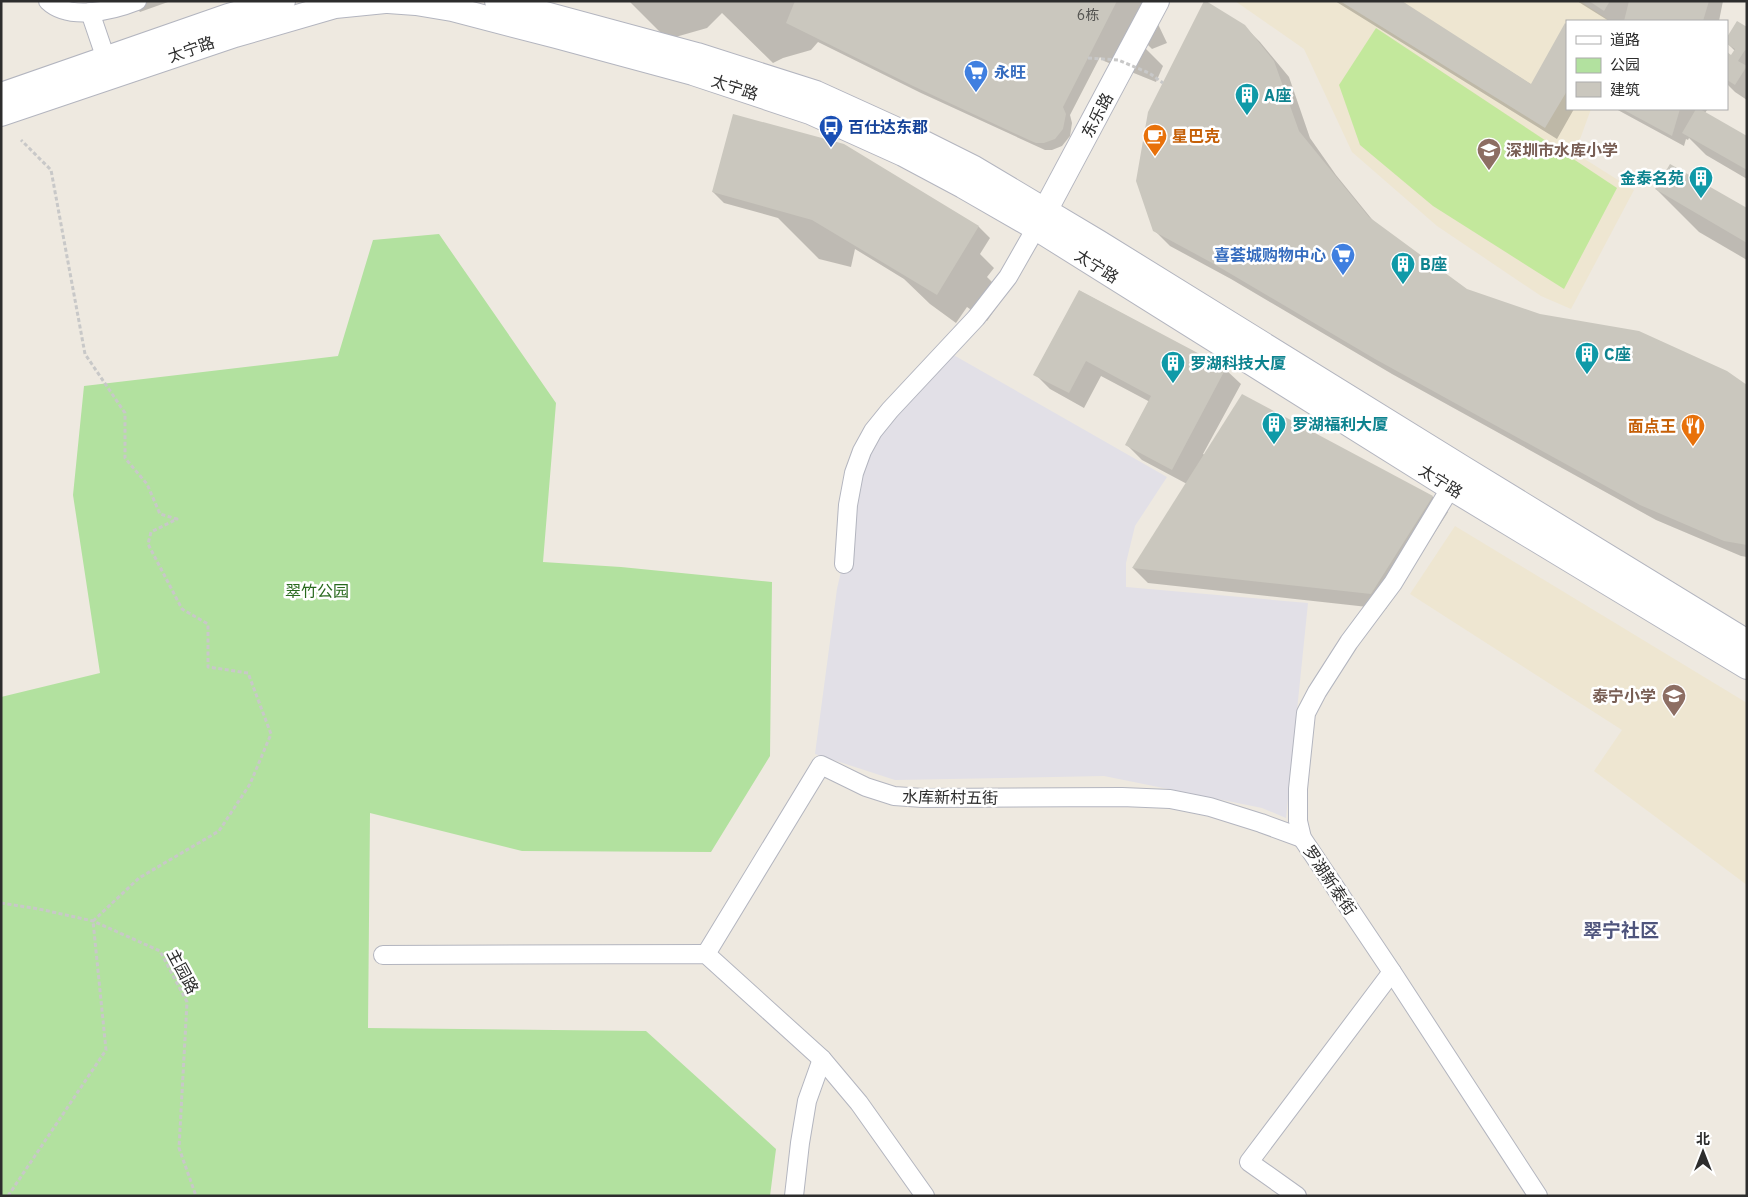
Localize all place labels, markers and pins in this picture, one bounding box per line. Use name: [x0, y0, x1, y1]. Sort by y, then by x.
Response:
supermarket icon: 永旺: [963, 59, 989, 93]
place label: 永旺: [994, 62, 1026, 82]
building icon: A座: [1234, 82, 1260, 116]
place label: A座: [1264, 85, 1291, 105]
bus stop icon: 百仕达东郡: [818, 114, 844, 148]
place label: 百仕达东郡: [848, 117, 928, 137]
cafe icon: 星巴克: [1142, 123, 1168, 157]
place label: 星巴克: [1172, 126, 1220, 146]
school or university icon: 深圳市水库小学: [1476, 137, 1502, 171]
place label: 深圳市水库小学: [1506, 140, 1618, 160]
building icon: 金泰名苑: [1688, 165, 1714, 199]
place label: 金泰名苑: [1620, 168, 1684, 188]
supermarket icon: 喜荟城购物中心: [1330, 242, 1356, 276]
place label: 喜荟城购物中心: [1214, 245, 1326, 265]
building icon: B座: [1390, 251, 1416, 285]
place label: B座: [1420, 254, 1447, 274]
building icon: C座: [1574, 341, 1600, 375]
place label: C座: [1604, 344, 1630, 364]
building icon: 罗湖科技大厦: [1160, 350, 1186, 384]
place label: 罗湖科技大厦: [1190, 353, 1286, 373]
building icon: 罗湖福利大厦: [1261, 411, 1287, 445]
restaurant icon: 面点王: [1680, 413, 1706, 447]
place label: 罗湖福利大厦: [1292, 414, 1388, 434]
place label: 面点王: [1628, 416, 1676, 436]
school or university icon: 泰宁小学: [1661, 683, 1687, 717]
place label: 泰宁小学: [1592, 686, 1656, 706]

